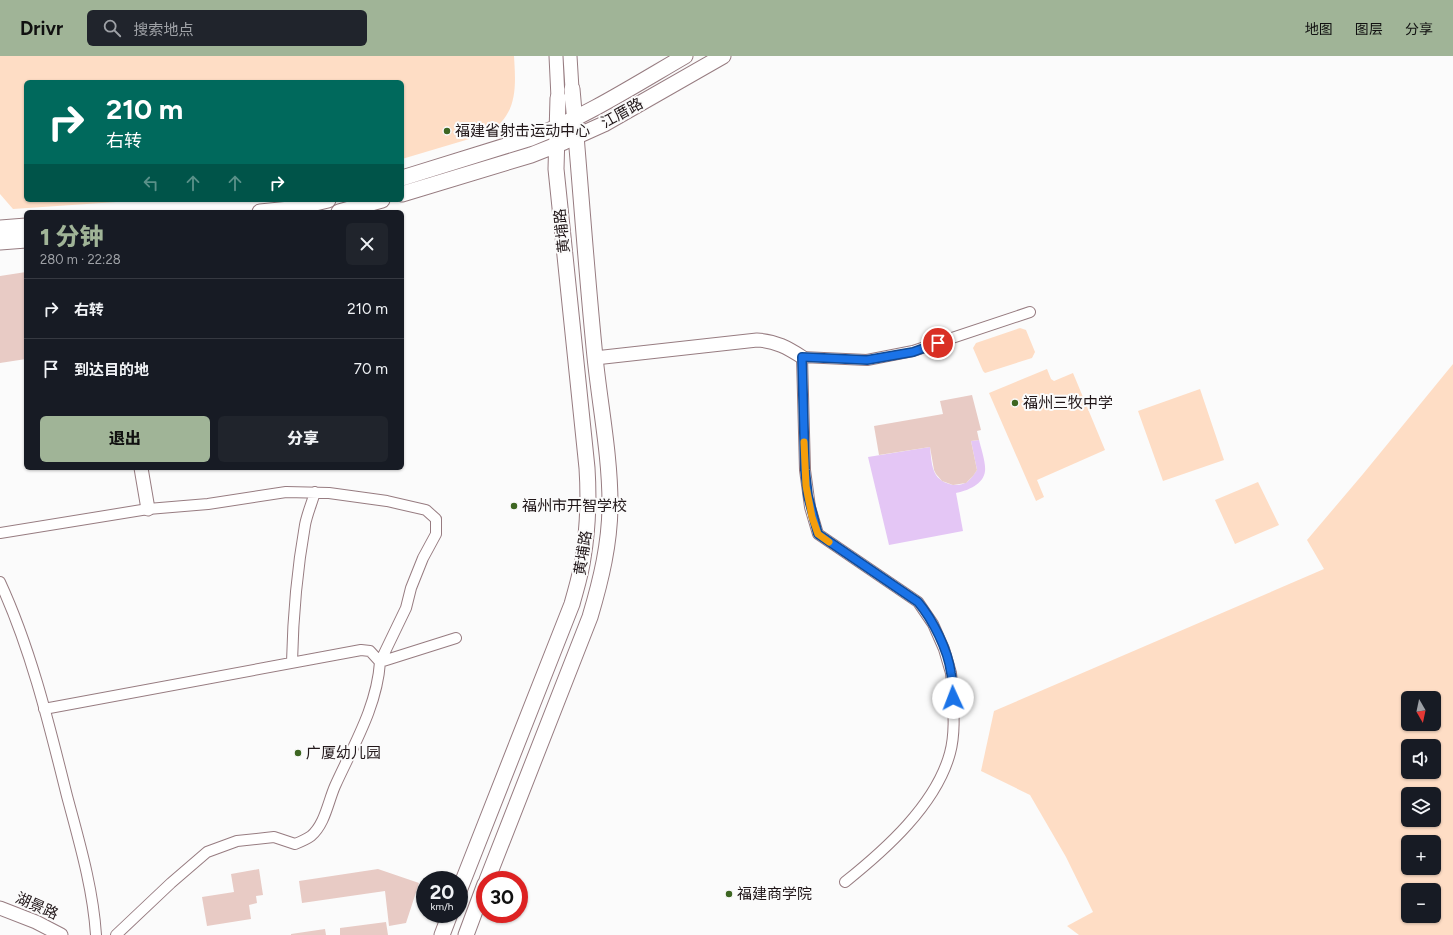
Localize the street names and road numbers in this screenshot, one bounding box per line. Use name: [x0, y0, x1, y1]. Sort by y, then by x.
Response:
street label: 江厝路: [598, 94, 646, 132]
street label: 黄埔路: [551, 208, 573, 254]
street label: 黄埔路: [571, 529, 595, 577]
street label: 湖景路: [13, 889, 61, 923]

